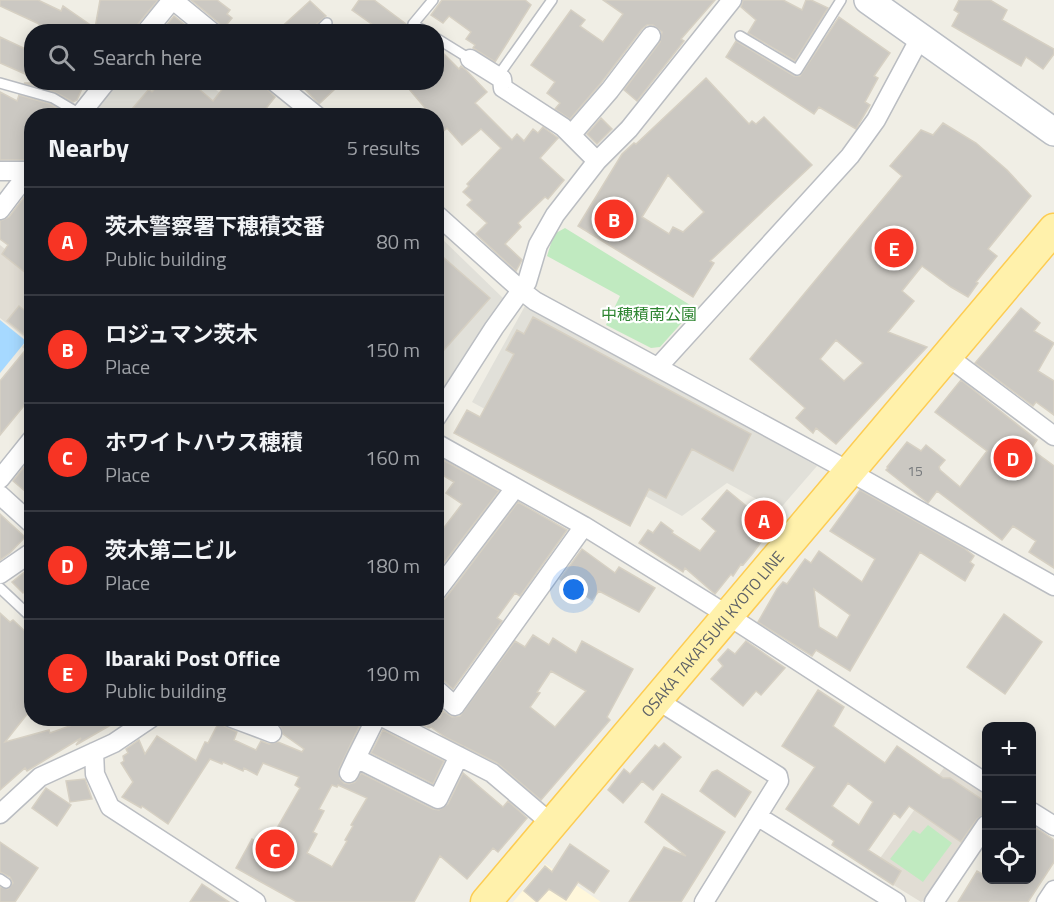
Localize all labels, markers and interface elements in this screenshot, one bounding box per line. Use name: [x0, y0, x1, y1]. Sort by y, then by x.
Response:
search box: [24, 24, 444, 90]
text: Search here: [93, 40, 202, 74]
icon: search: [45, 41, 78, 74]
text: Nearby: [48, 128, 129, 167]
text: 5 results: [347, 132, 420, 163]
pin: B: [594, 196, 634, 242]
text: 茨木警察署下穂積交番: [105, 209, 325, 243]
text: A: [61, 226, 74, 257]
text: 80 m: [376, 226, 420, 257]
pin: E: [874, 226, 914, 270]
text: Public building: [105, 243, 226, 274]
park label: 中穂積南公園: [601, 302, 697, 326]
text: ロジュマン茨木: [105, 317, 257, 351]
text: B: [61, 334, 74, 365]
text: 150 m: [365, 334, 420, 365]
text: Place: [105, 351, 150, 382]
text: ホワイトハウス穂積: [105, 425, 303, 459]
pin: D: [994, 436, 1032, 480]
text: C: [62, 442, 73, 473]
text: 160 m: [365, 442, 420, 473]
text: Place: [105, 459, 150, 490]
house number: 15: [907, 460, 923, 481]
pin: A: [744, 498, 783, 542]
text: 茨木第二ビル: [105, 533, 237, 567]
street label: OSAKA TAKATSUKI KYOTO LINE: [635, 545, 790, 722]
text: D: [61, 550, 74, 581]
text: 180 m: [365, 550, 420, 581]
text: Place: [105, 567, 150, 598]
your location: [559, 575, 588, 604]
text: Ibaraki Post Office: [105, 641, 280, 675]
text: E: [62, 658, 73, 689]
text: 190 m: [365, 658, 420, 689]
text: Public building: [105, 675, 226, 706]
map controls: [982, 722, 1036, 884]
button: +: [982, 722, 1036, 776]
button: −: [982, 776, 1036, 830]
pin: C: [256, 826, 294, 872]
button: locate: [982, 830, 1036, 884]

